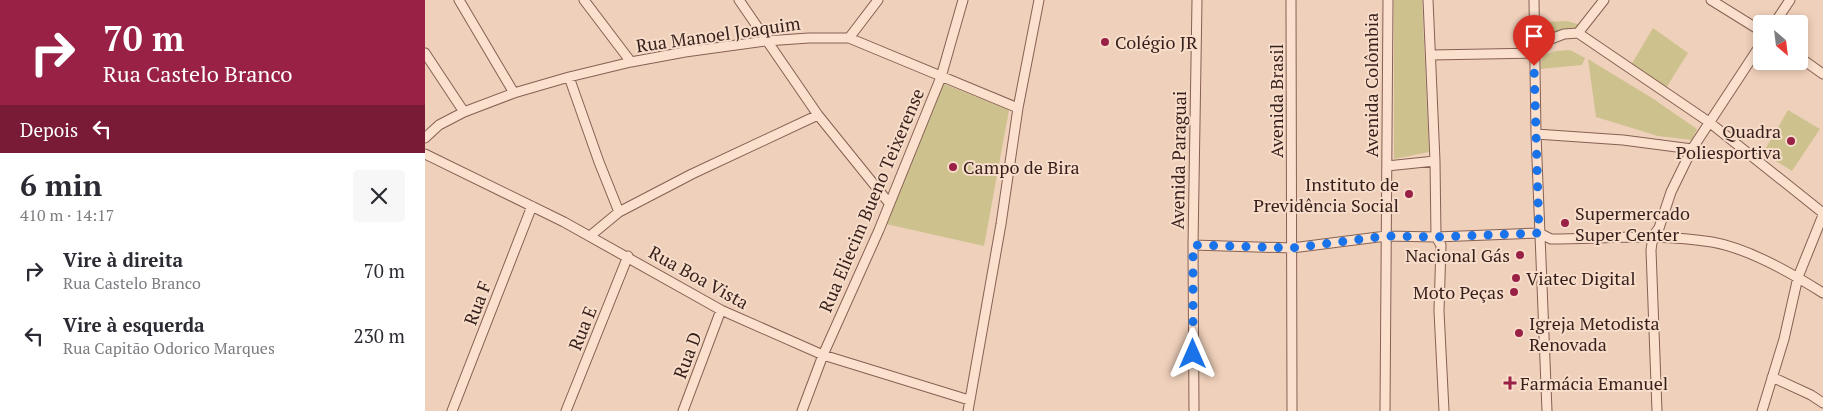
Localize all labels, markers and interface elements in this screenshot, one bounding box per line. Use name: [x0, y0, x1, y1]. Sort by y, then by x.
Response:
street label: Rua Manoel Joaquim: [634, 11, 802, 57]
street label: Avenida Colômbia: [1359, 13, 1383, 157]
text: 70 m: [103, 15, 184, 61]
pin: [1513, 15, 1555, 66]
north arrow: [1753, 15, 1807, 70]
map controls: [1753, 15, 1808, 70]
icon: right: [20, 20, 85, 85]
icon: arrive: [1520, 22, 1548, 50]
place label: Colégio JR: [1115, 30, 1198, 54]
marker: Colégio JR: [1099, 36, 1111, 48]
street label: Avenida Brasil: [1264, 44, 1288, 158]
text: Rua Castelo Branco: [103, 59, 292, 88]
street label: Rua Eliecim Bueno Teixerense: [813, 84, 929, 316]
street label: Avenida Paraguai: [1165, 91, 1191, 229]
icon: left: [88, 115, 116, 143]
text: Depois: [20, 117, 78, 142]
place label: Quadra Poliesportiva: [1676, 119, 1781, 164]
marker: Quadra Poliesportiva: [1785, 135, 1797, 147]
place label: Campo de Bira: [963, 155, 1080, 179]
marker: Campo de Bira: [947, 161, 959, 173]
text: 6 min: [20, 165, 102, 205]
button: close: [353, 170, 405, 222]
place label: Instituto de Previdência Social: [1253, 172, 1399, 217]
marker: Instituto de Previdência Social: [1403, 188, 1415, 200]
place label: Supermercado Super Center: [1575, 201, 1690, 246]
text: 410 m · 14:17: [20, 204, 114, 226]
marker: Supermercado Super Center: [1559, 217, 1571, 229]
street label: Rua Boa Vista: [645, 240, 753, 314]
place label: Nacional Gás: [1405, 243, 1510, 267]
text: Vire à direita: [63, 247, 183, 272]
marker: Nacional Gás: [1514, 249, 1526, 261]
icon: right: [20, 257, 48, 285]
text: 70 m: [364, 258, 405, 283]
place label: Viatec Digital: [1526, 266, 1636, 290]
text: Rua Castelo Branco: [63, 272, 201, 294]
marker: Viatec Digital: [1510, 272, 1522, 284]
street label: Rua F: [458, 278, 496, 328]
place label: Moto Peças: [1413, 280, 1504, 304]
marker: Moto Peças: [1508, 286, 1520, 298]
street label: Rua E: [562, 302, 602, 354]
place label: Igreja Metodista Renovada: [1529, 311, 1660, 356]
text: Vire à esquerda: [63, 312, 205, 337]
icon: left: [20, 322, 48, 350]
text: 230 m: [354, 323, 405, 348]
position arrow: [1166, 327, 1218, 379]
marker: Igreja Metodista Renovada: [1513, 327, 1525, 339]
street label: Rua D: [667, 328, 707, 382]
text: Rua Capitão Odorico Marques: [63, 337, 275, 359]
place label: Farmácia Emanuel: [1520, 371, 1668, 395]
marker: Farmácia Emanuel: [1504, 377, 1516, 389]

